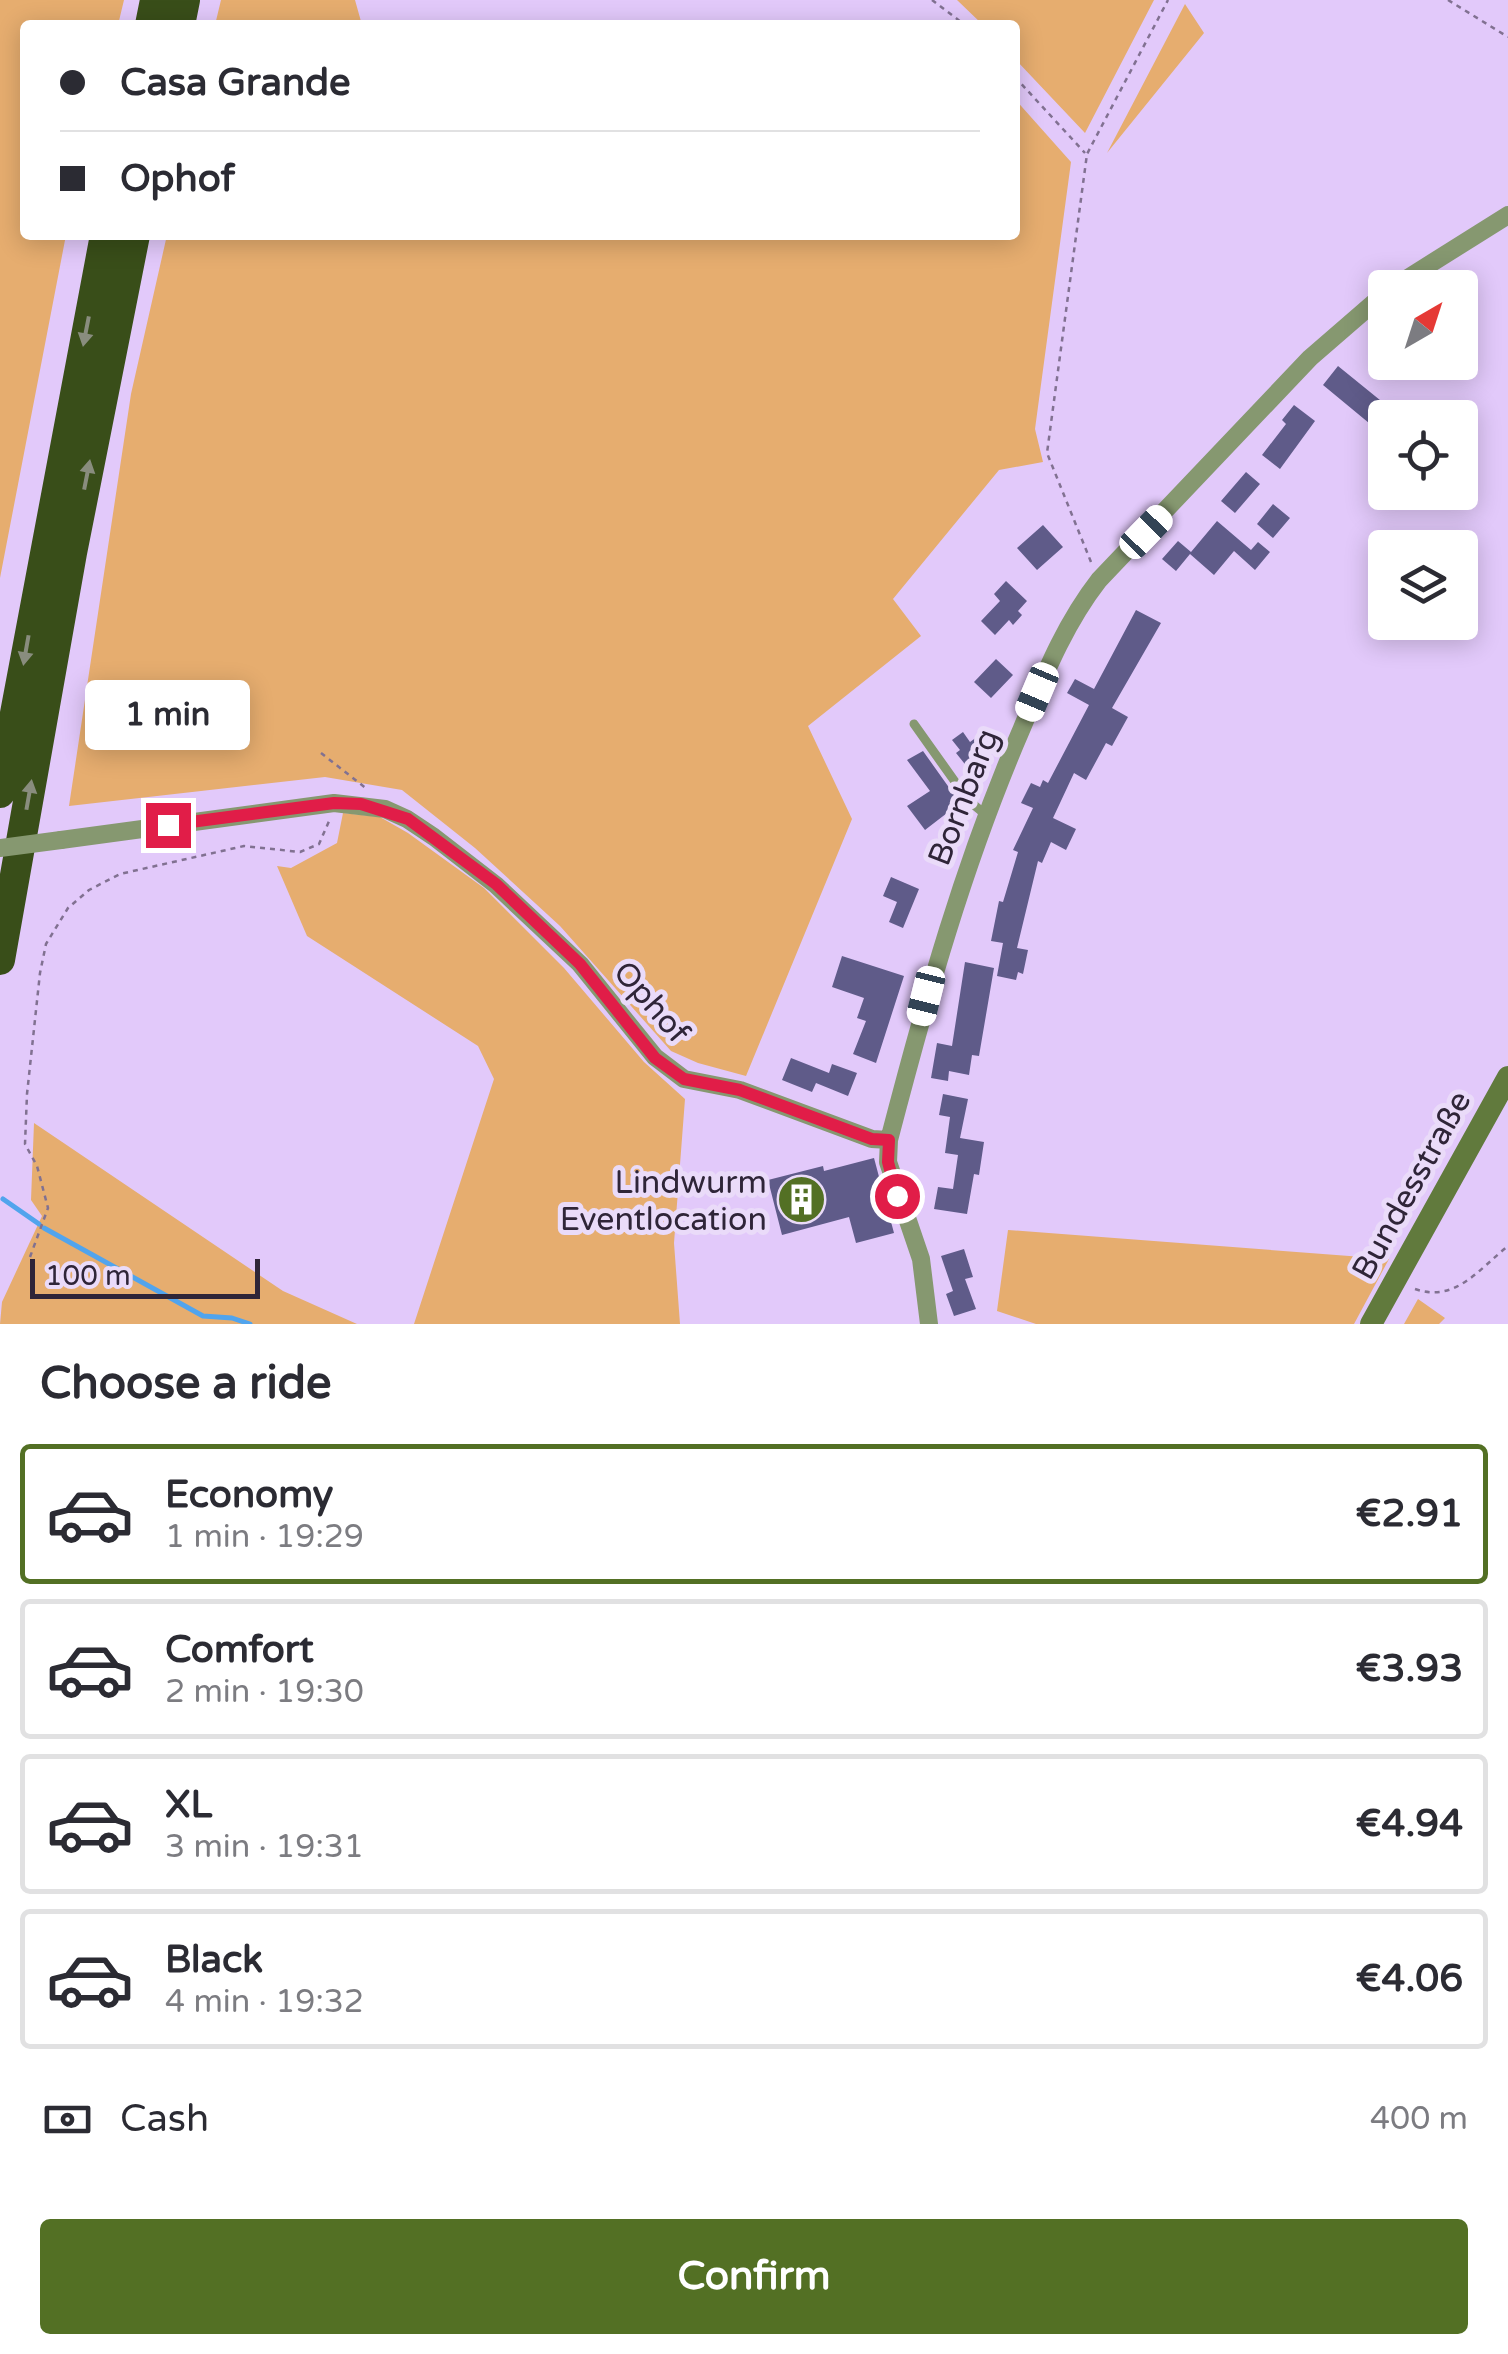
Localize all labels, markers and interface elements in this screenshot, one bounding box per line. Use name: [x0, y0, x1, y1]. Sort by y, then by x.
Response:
text: Casa Grande: [120, 60, 351, 106]
text: Ophof: [120, 156, 235, 202]
north arrow: [1368, 270, 1478, 380]
map controls: [1368, 270, 1478, 640]
one-way arrow: [78, 315, 93, 347]
button: locate: [1368, 400, 1478, 510]
one-way arrow: [80, 459, 96, 490]
car: [1114, 500, 1178, 564]
button: layers: [1368, 530, 1478, 640]
one-way arrow: [18, 635, 33, 666]
car: [1011, 659, 1063, 725]
callout: 1 min: [86, 680, 250, 750]
text: 1 min: [125, 696, 210, 734]
street label: Bornbarg: [921, 724, 1007, 871]
one-way arrow: [22, 779, 37, 810]
route end: [146, 803, 191, 848]
street label: Ophof: [605, 954, 698, 1052]
car: [904, 963, 948, 1029]
street label: Bundesstraße: [1344, 1084, 1479, 1286]
place label: Lindwurm Eventlocation: [560, 1164, 767, 1239]
building icon: Lindwurm Eventlocation: [776, 1174, 828, 1226]
route start: [875, 1174, 920, 1219]
scale bar: [30, 1254, 260, 1298]
text: 100 m: [45, 1259, 131, 1293]
text: Choose a ride: [40, 1357, 331, 1411]
icon: car: [45, 1469, 135, 1559]
text: Economy: [165, 1472, 333, 1518]
text: €2.91: [1356, 1491, 1463, 1537]
text: 1 min · 19:29: [165, 1518, 364, 1556]
icon: car: [45, 1624, 135, 1714]
text: Comfort: [165, 1627, 314, 1673]
text: €3.93: [1356, 1646, 1463, 1692]
text: 2 min · 19:30: [165, 1673, 364, 1711]
icon: car: [45, 1779, 135, 1869]
text: XL: [165, 1782, 212, 1828]
text: €4.94: [1356, 1801, 1463, 1847]
text: 3 min · 19:31: [165, 1828, 364, 1866]
icon: car: [45, 1934, 135, 2024]
text: Black: [165, 1937, 263, 1983]
text: €4.06: [1356, 1956, 1463, 2002]
text: 4 min · 19:32: [165, 1983, 364, 2021]
icon: cash: [40, 2092, 95, 2147]
text: Cash: [120, 2096, 209, 2142]
text: 400 m: [1370, 2100, 1468, 2138]
button: Confirm: [40, 2219, 1468, 2334]

